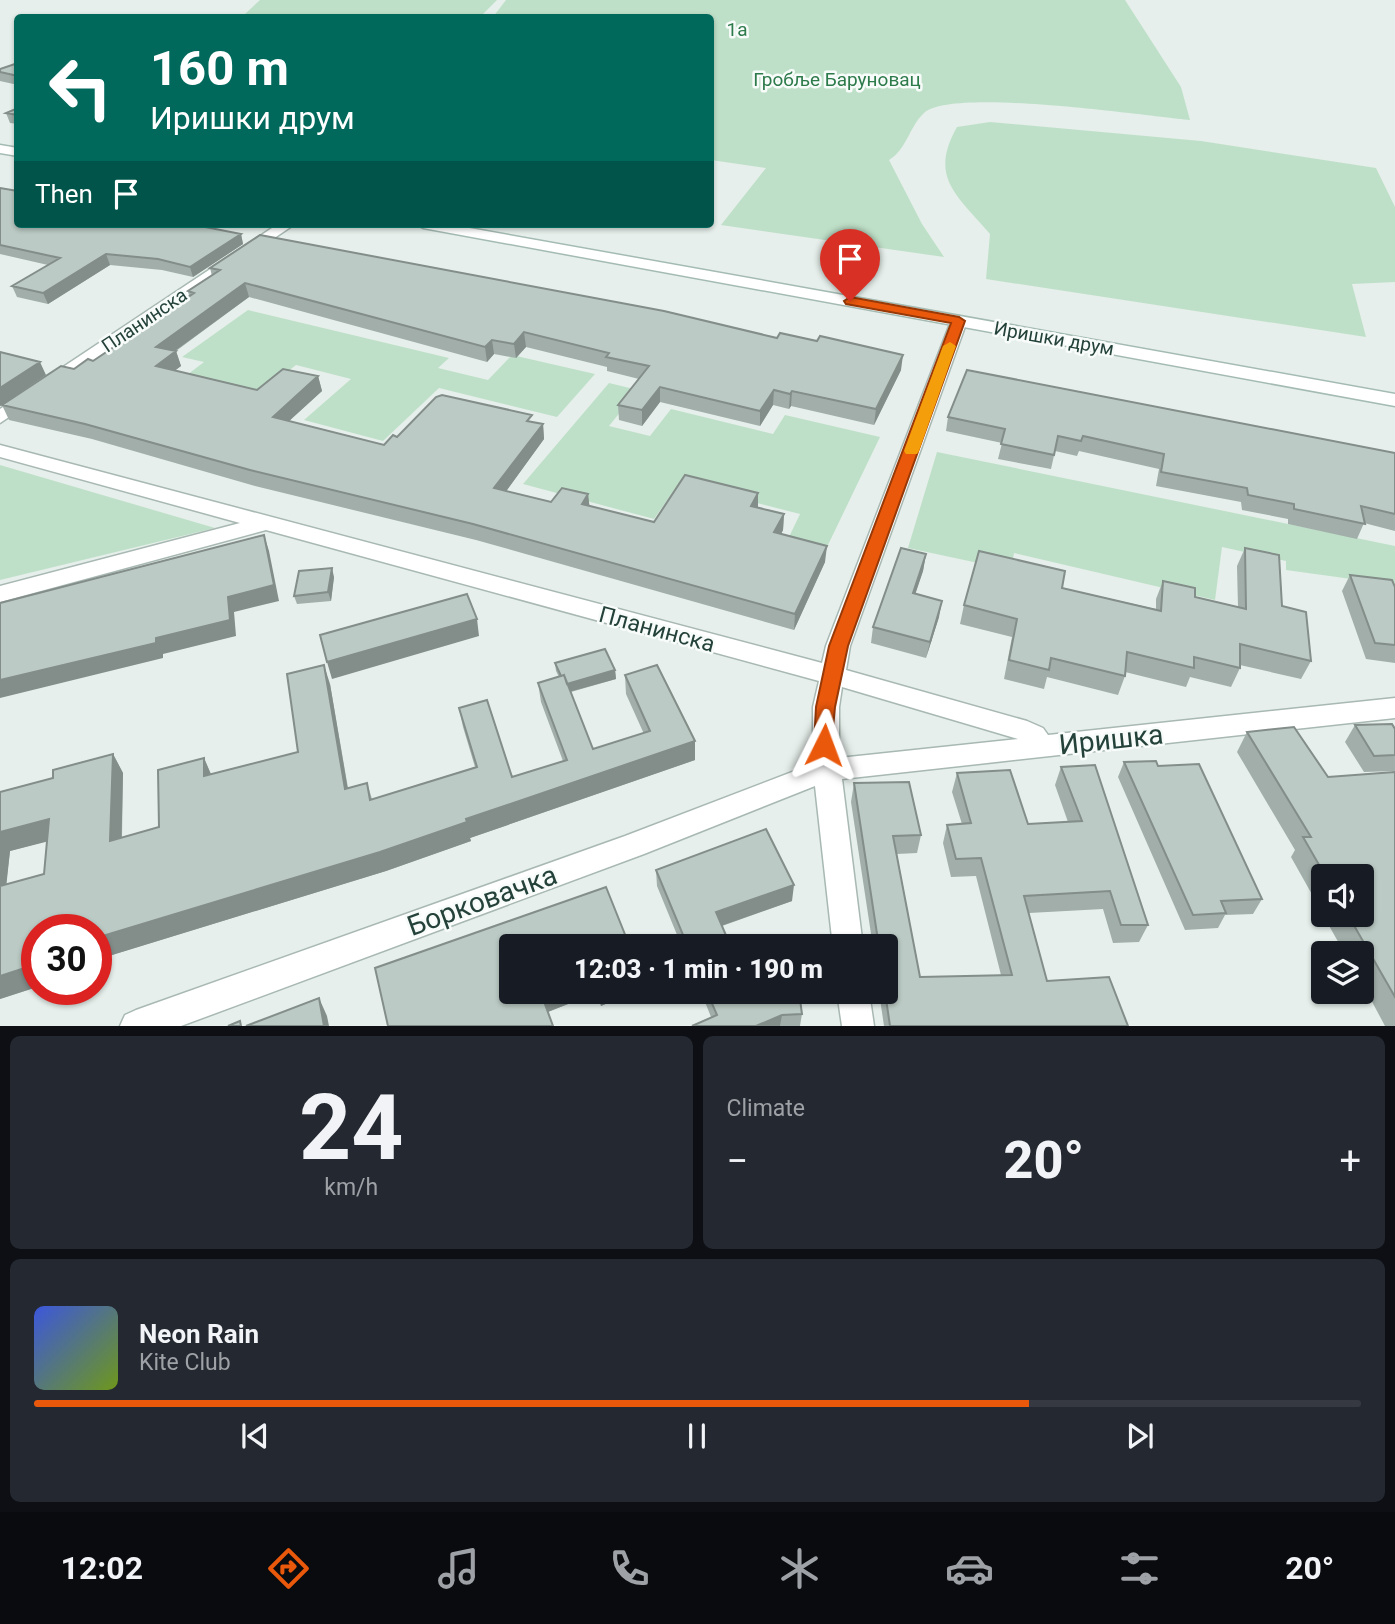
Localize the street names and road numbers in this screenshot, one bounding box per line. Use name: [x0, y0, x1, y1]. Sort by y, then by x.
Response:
street label: Планинска: [97, 283, 191, 357]
street label: Иришки друм: [992, 317, 1116, 360]
street label: Планинска: [596, 601, 718, 658]
street label: Иришка: [1057, 718, 1165, 761]
street label: Борковачка: [403, 858, 562, 943]

